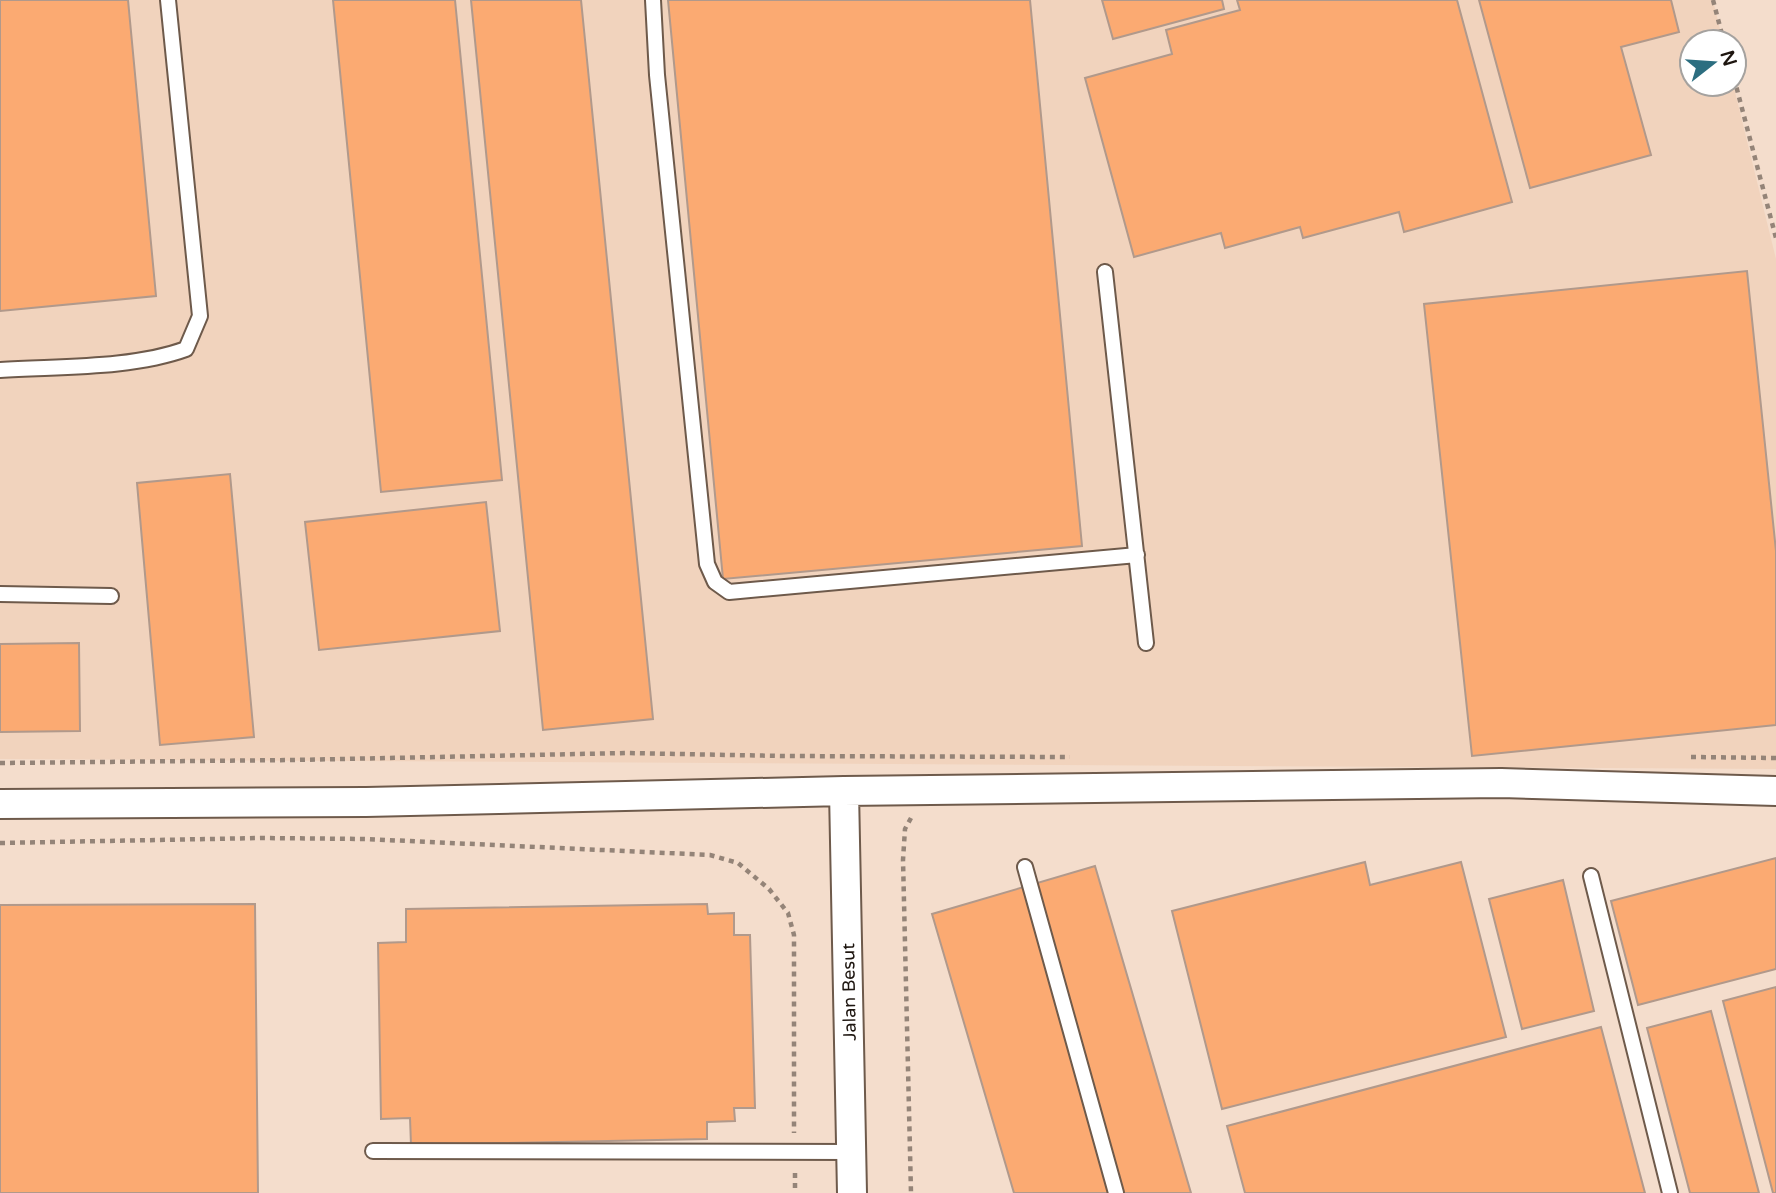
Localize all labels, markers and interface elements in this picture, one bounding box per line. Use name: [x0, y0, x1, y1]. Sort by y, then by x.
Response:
north arrow: [1678, 28, 1748, 98]
text: N: [1716, 48, 1741, 69]
street label: Jalan Besut: [837, 943, 861, 1041]

